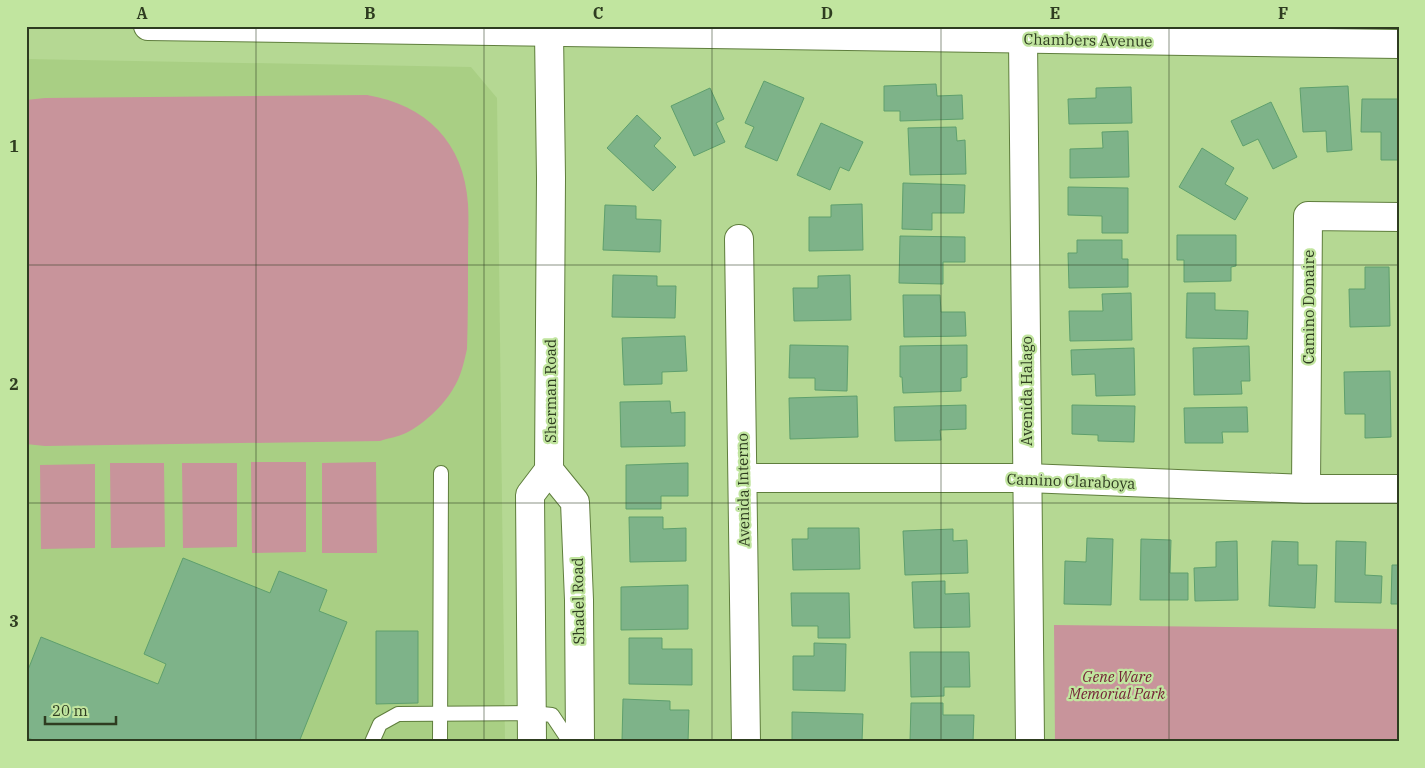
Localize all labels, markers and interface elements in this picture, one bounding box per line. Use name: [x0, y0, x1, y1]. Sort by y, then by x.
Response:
text: A: [136, 3, 148, 23]
text: B: [364, 3, 376, 23]
text: C: [593, 3, 603, 23]
text: D: [821, 3, 833, 23]
text: E: [1050, 3, 1060, 23]
text: F: [1278, 3, 1288, 23]
street label: Chambers Avenue: [1023, 29, 1153, 51]
text: 1: [9, 136, 19, 156]
street label: Camino Donaire: [1299, 250, 1318, 364]
street label: Avenida Halago: [1017, 336, 1036, 446]
street label: Sherman Road: [541, 339, 560, 443]
text: 2: [9, 374, 19, 394]
street label: Avenida Interno: [733, 433, 753, 547]
street label: Camino Claraboya: [1006, 469, 1136, 493]
street label: Shadel Road: [568, 557, 588, 645]
text: 3: [9, 611, 19, 631]
park label: Gene Ware Memorial Park: [1068, 667, 1165, 703]
scale bar: [45, 693, 116, 725]
text: 20 m: [52, 701, 88, 720]

